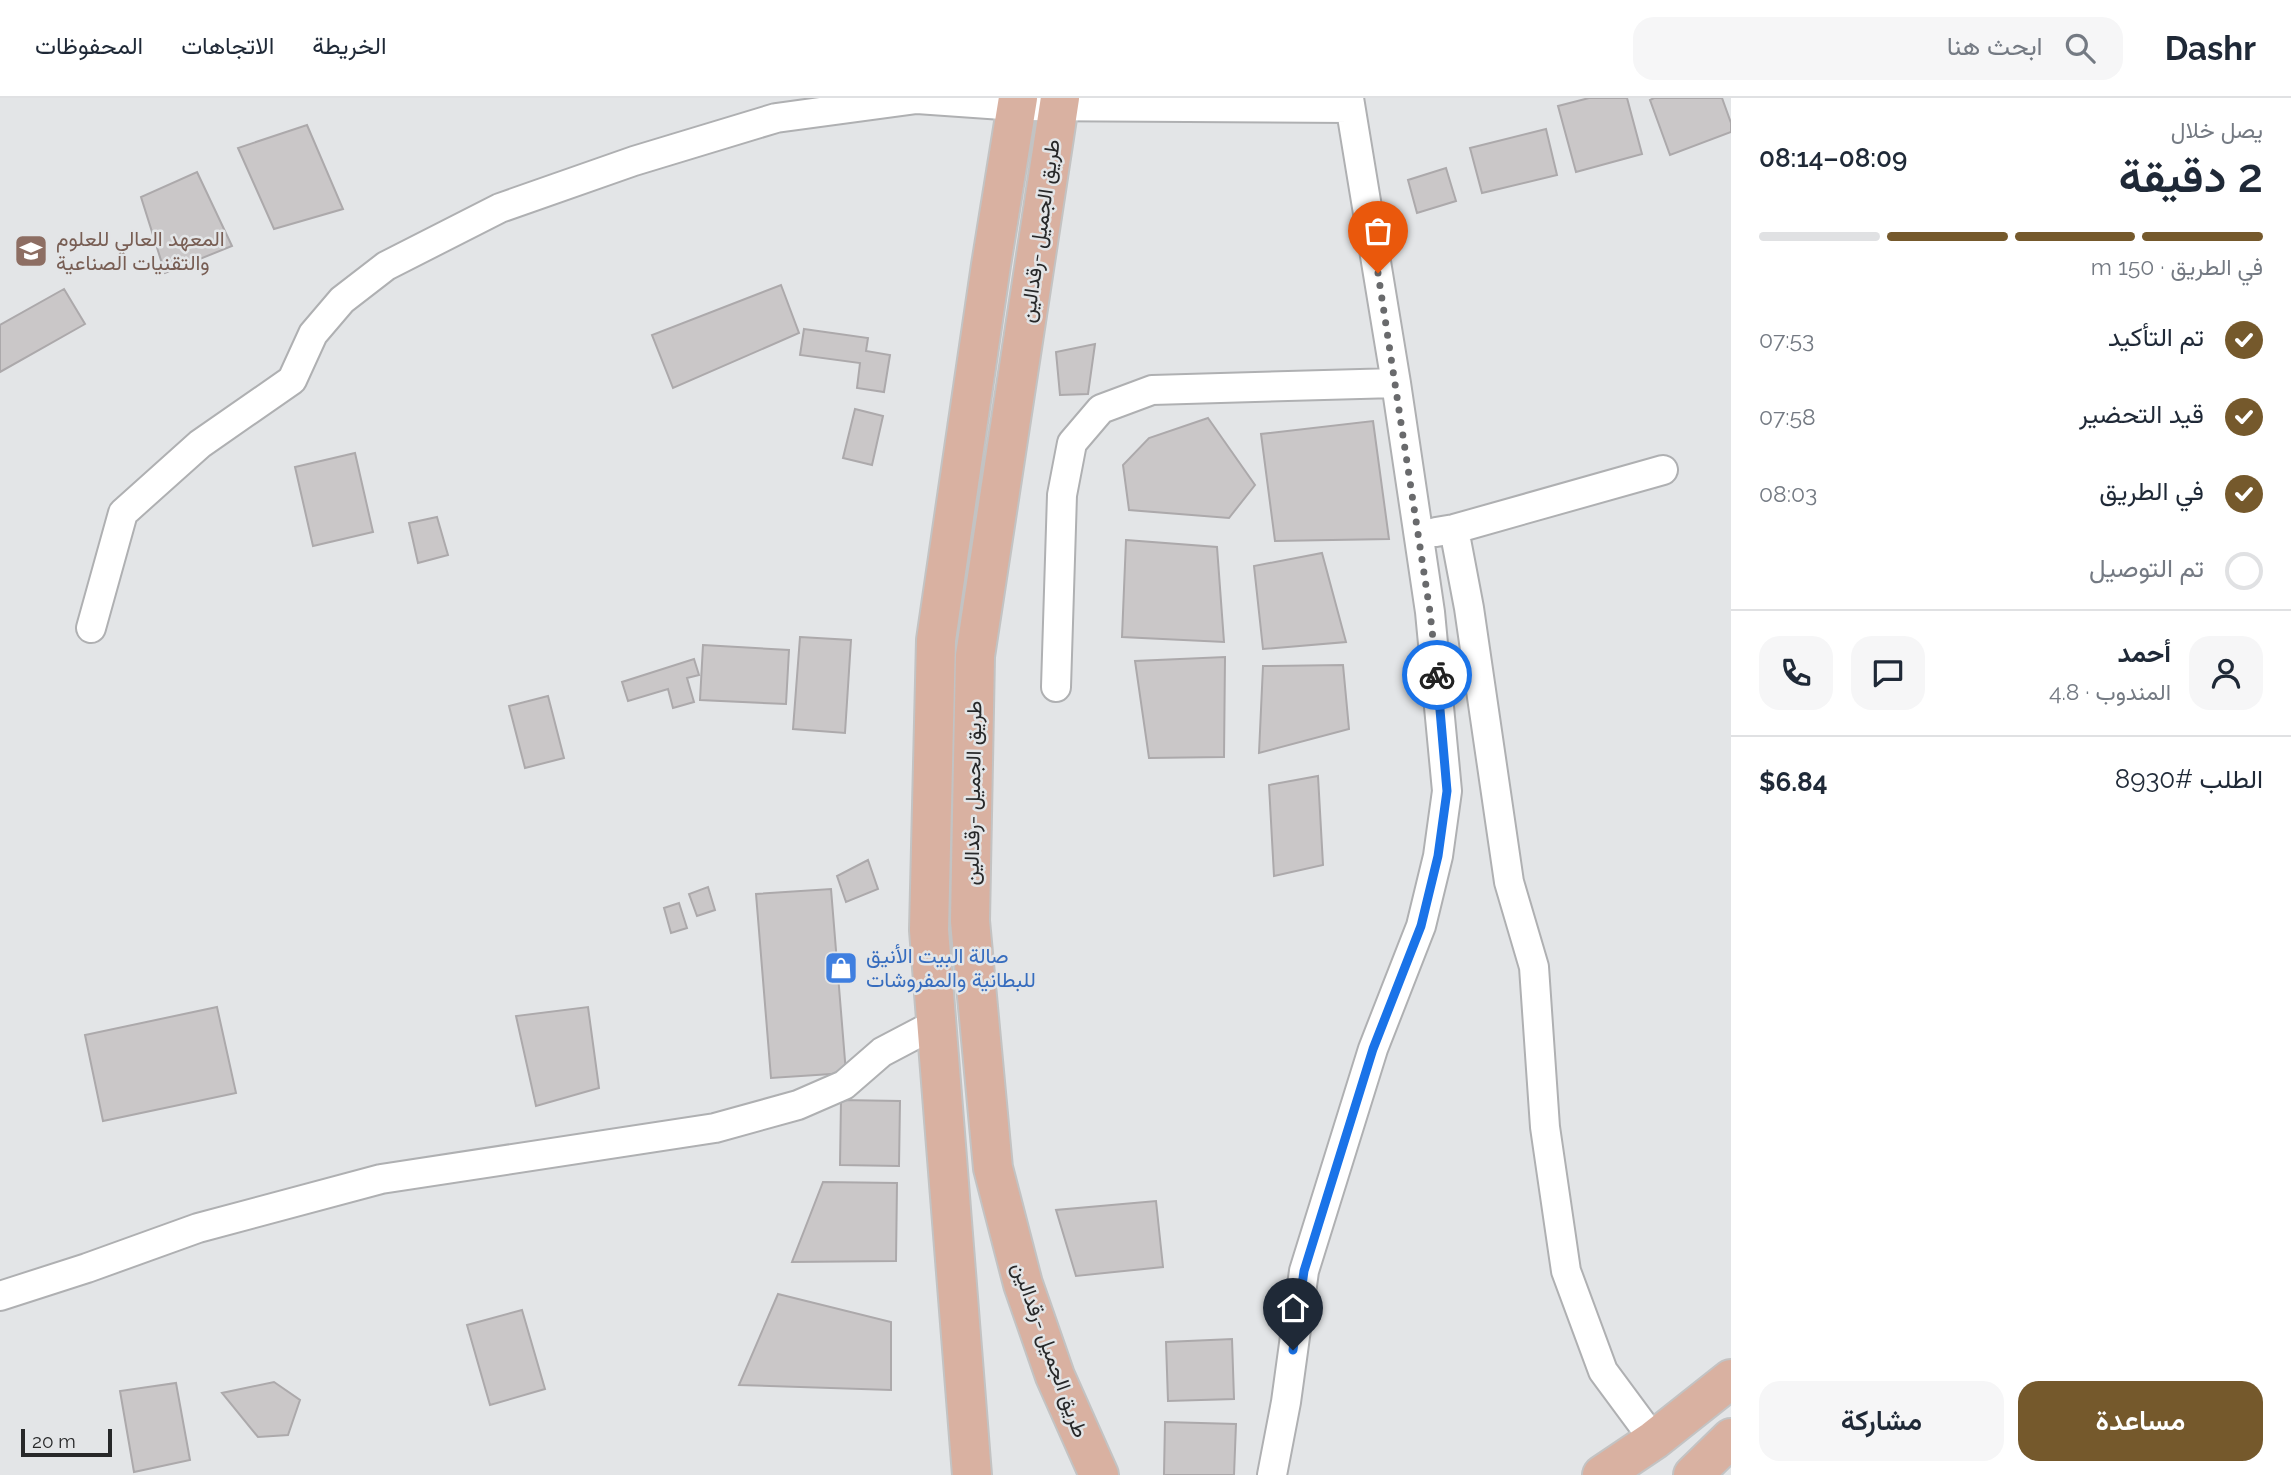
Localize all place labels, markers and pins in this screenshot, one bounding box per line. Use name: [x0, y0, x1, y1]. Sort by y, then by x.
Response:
pin: [1348, 201, 1408, 273]
place label: المعهد العالي للعلوم والتقنيات الصناعية: [56, 226, 225, 276]
school or university icon: المعهد العالي للعلوم والتقنيات الصناعية: [12, 232, 50, 270]
place label: صالة البيت الأنيق للبطانية والمفروشات: [866, 943, 1036, 993]
shop icon: صالة البيت الأنيق للبطانية والمفروشات: [822, 949, 860, 987]
pin: [1263, 1278, 1323, 1350]

